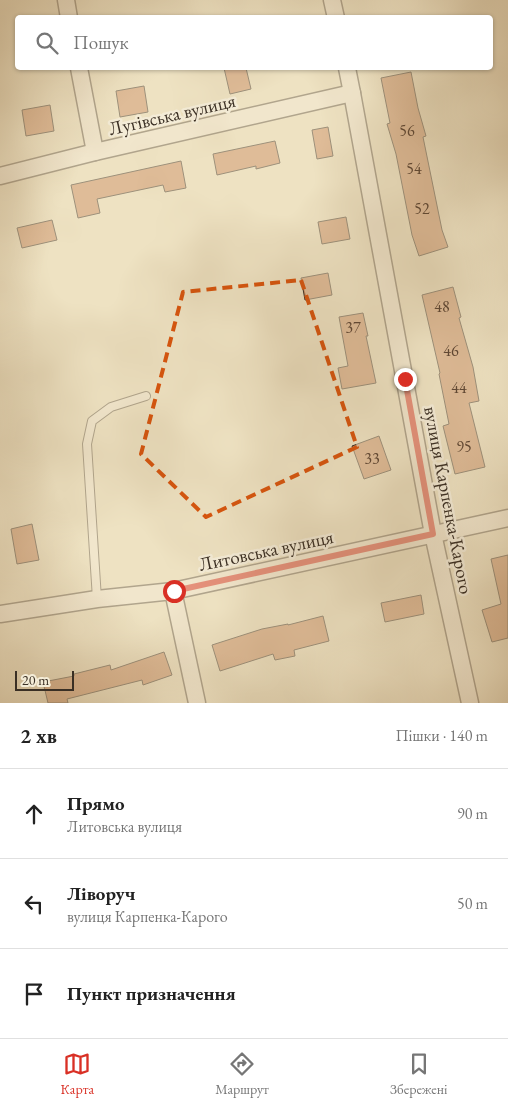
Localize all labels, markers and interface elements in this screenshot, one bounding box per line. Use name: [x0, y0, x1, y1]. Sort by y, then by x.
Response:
search box: [15, 15, 493, 70]
icon: search: [33, 29, 61, 57]
text: Пошук: [73, 30, 129, 55]
street label: Лугівська вулиця: [106, 88, 238, 141]
house number: 56: [399, 120, 415, 141]
house number: 54: [406, 158, 422, 179]
house number: 52: [414, 198, 430, 219]
house number: 48: [434, 296, 450, 317]
house number: 37: [345, 317, 361, 338]
house number: 46: [443, 340, 459, 361]
route end: [394, 368, 417, 391]
house number: 44: [451, 377, 467, 398]
street label: вулиця Карпенка-Карого: [418, 404, 479, 596]
house number: 95: [456, 436, 472, 457]
house number: 33: [364, 448, 380, 469]
street label: Литовська вулиця: [197, 524, 336, 577]
route start: [163, 580, 186, 603]
scale bar: [15, 668, 74, 691]
text: 20 m: [22, 671, 49, 689]
text: 2 хв: [20, 722, 57, 749]
text: Пішки · 140 m: [395, 725, 488, 746]
text: Прямо: [67, 791, 125, 816]
icon: ahead: [20, 800, 48, 828]
text: 90 m: [457, 803, 488, 824]
text: Литовська вулиця: [67, 816, 182, 837]
text: Ліворуч: [67, 881, 135, 906]
icon: left: [20, 890, 48, 918]
text: 50 m: [457, 893, 488, 914]
text: вулиця Карпенка-Карого: [67, 906, 228, 927]
icon: arrive: [20, 980, 48, 1008]
text: Пункт призначення: [67, 981, 236, 1006]
tab: Карта: [61, 1050, 94, 1098]
tab: Маршрут: [215, 1050, 269, 1098]
tab: Збережені: [390, 1050, 447, 1098]

